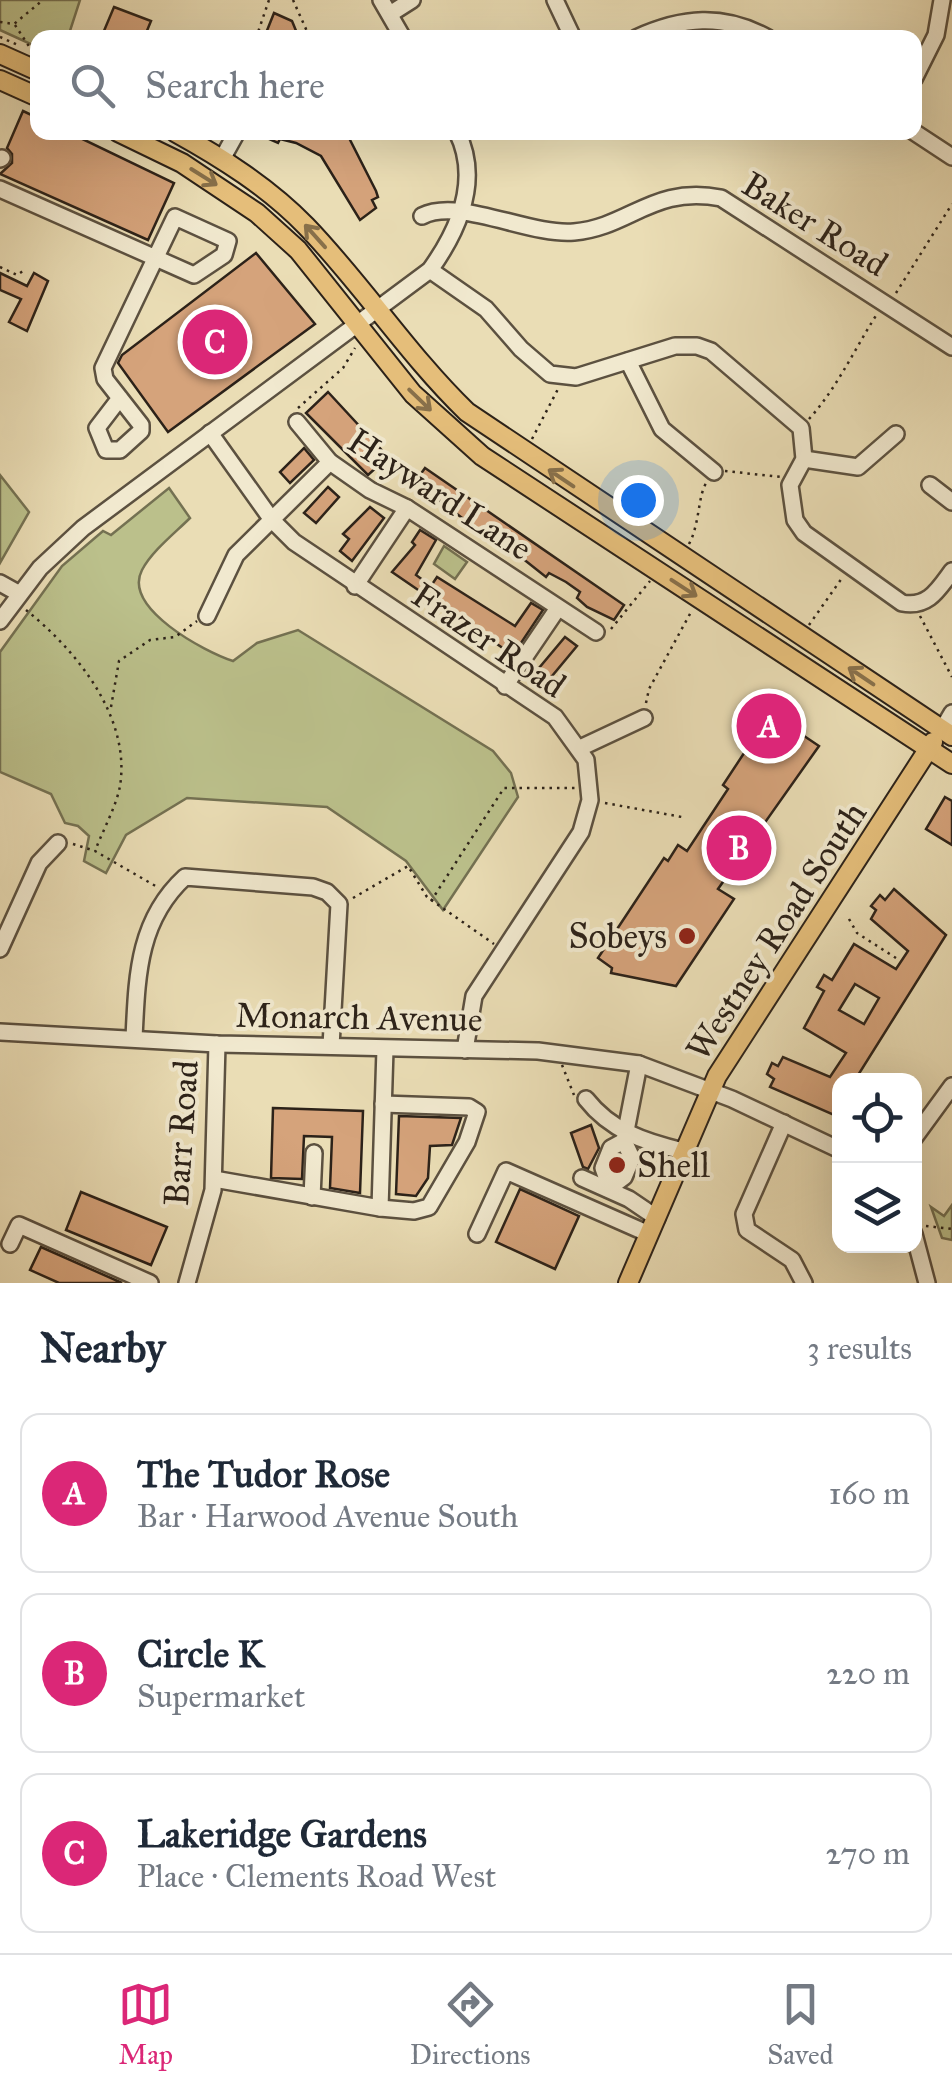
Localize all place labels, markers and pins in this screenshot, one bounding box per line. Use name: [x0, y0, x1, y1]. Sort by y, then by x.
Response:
pin: C: [182, 304, 248, 380]
pin: A: [736, 688, 802, 764]
pin: B: [706, 810, 772, 886]
place label: Sobeys: [568, 915, 667, 958]
marker: Sobeys: [676, 925, 698, 947]
place label: Shell: [637, 1144, 711, 1187]
marker: Shell: [606, 1154, 628, 1176]

